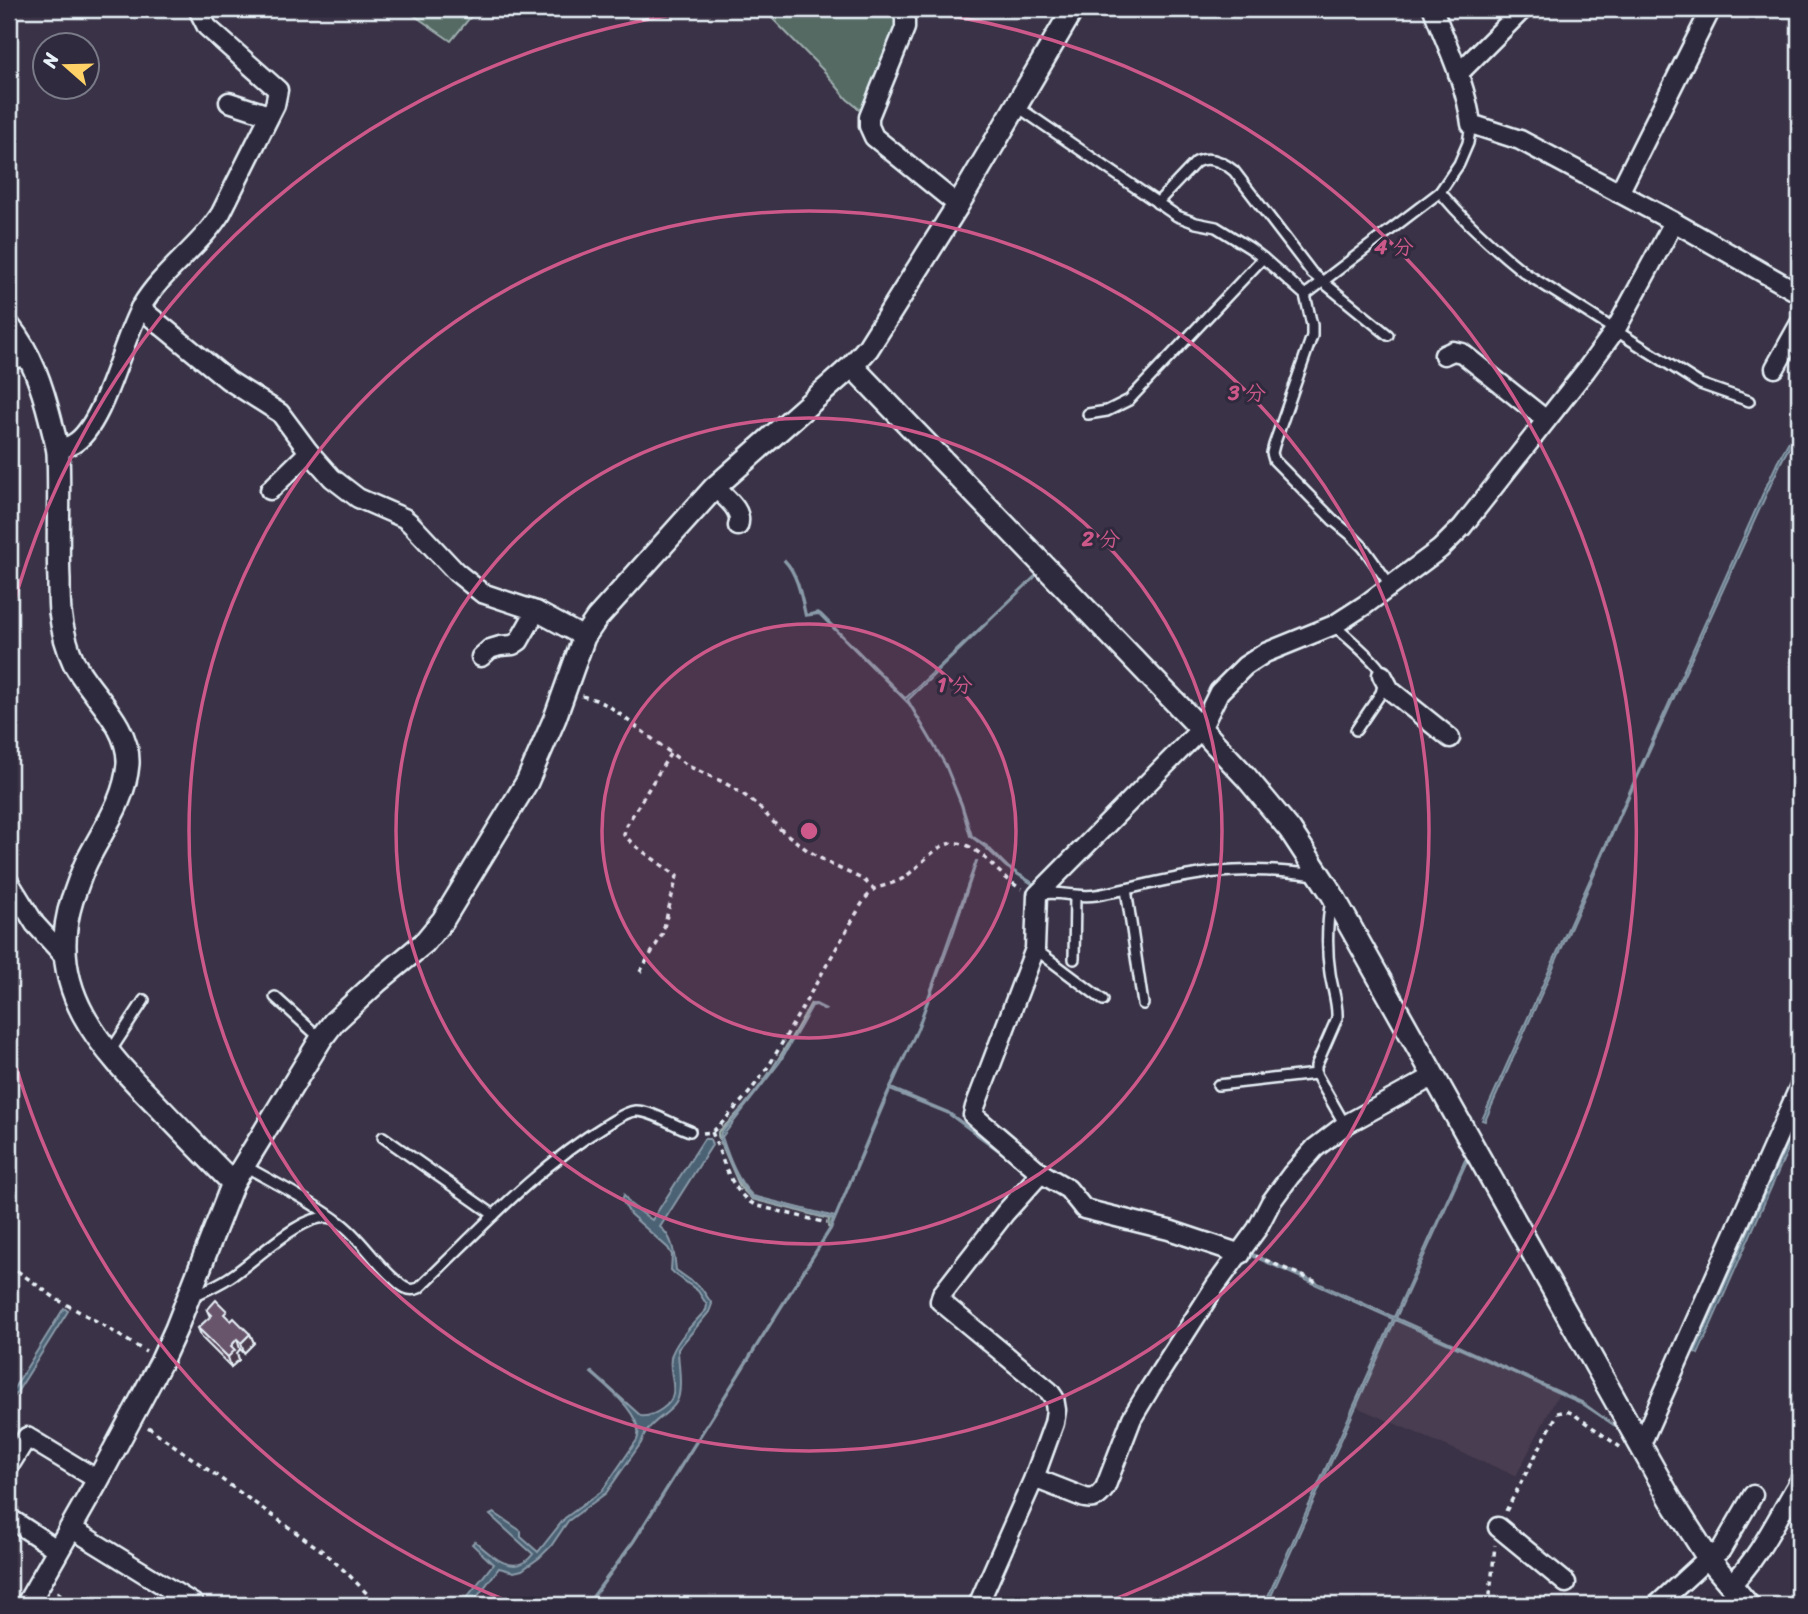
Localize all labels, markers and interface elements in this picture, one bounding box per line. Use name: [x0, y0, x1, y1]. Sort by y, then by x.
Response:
north arrow: [32, 32, 102, 102]
text: N: [32, 48, 69, 73]
text: 4 分: [1373, 228, 1414, 266]
text: 3 分: [1227, 374, 1266, 412]
text: 2 分: [1081, 520, 1120, 558]
text: 1 分: [937, 666, 973, 704]
centre of rings: [797, 819, 821, 843]

